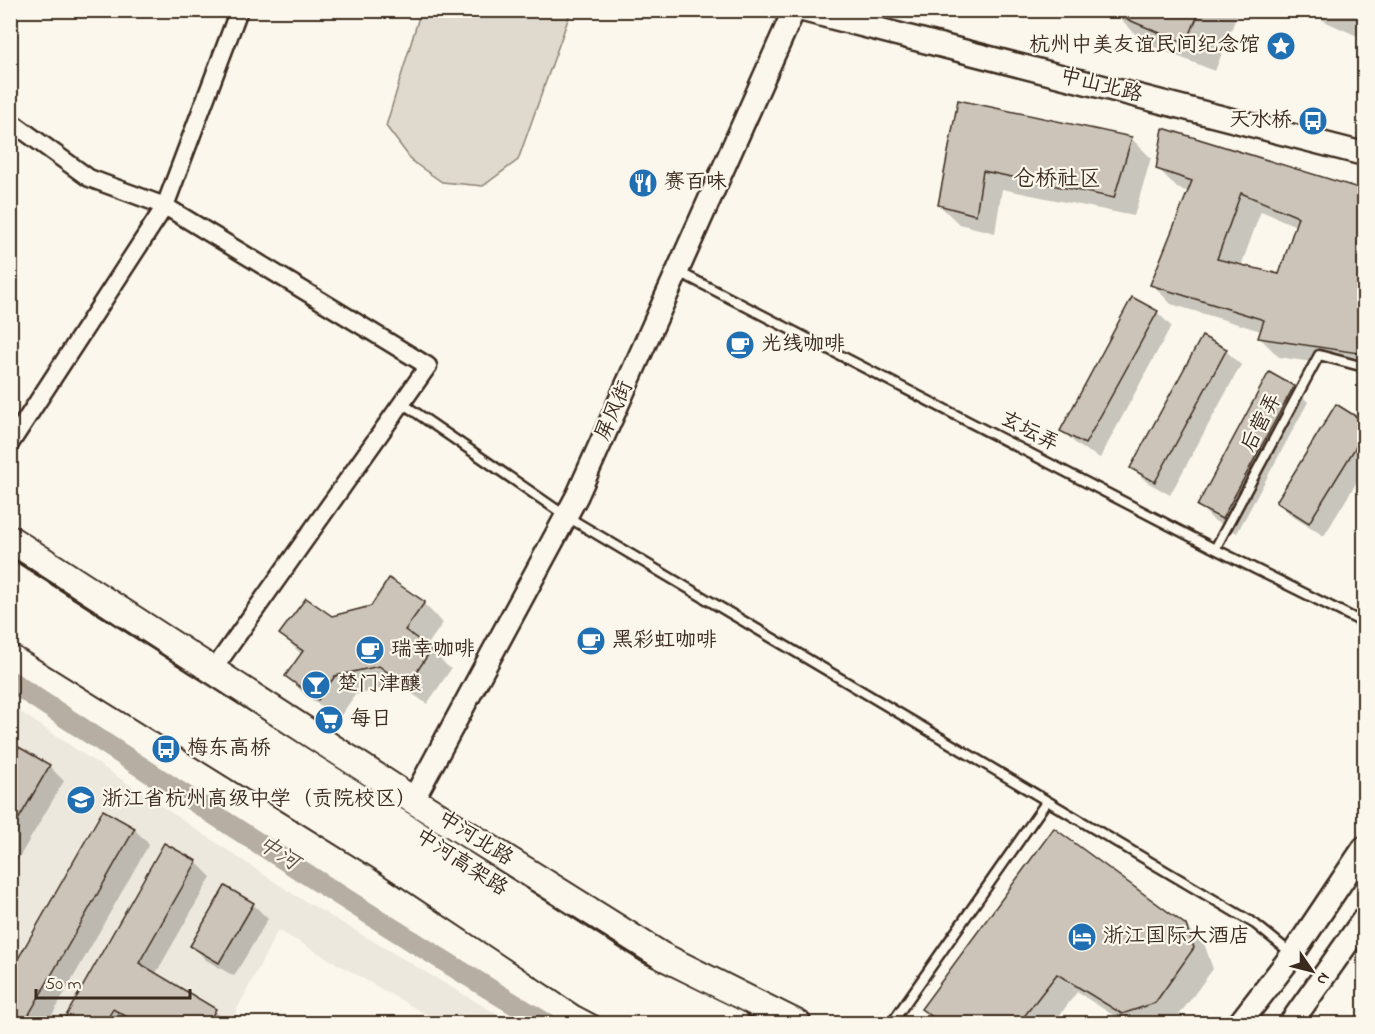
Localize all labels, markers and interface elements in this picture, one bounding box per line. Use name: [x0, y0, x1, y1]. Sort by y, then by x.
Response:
place icon: 杭州中美友谊民间纪念馆: [1265, 30, 1297, 62]
place label: 杭州中美友谊民间纪念馆: [1029, 31, 1260, 61]
street label: 中山北路: [1057, 61, 1145, 111]
bus stop icon: 天水桥: [1297, 105, 1329, 137]
place label: 天水桥: [1229, 106, 1292, 136]
district label: 仓桥社区: [1013, 164, 1101, 196]
restaurant icon: 赛百味: [627, 167, 659, 199]
place label: 赛百味: [664, 168, 727, 198]
cafe icon: 光线咖啡: [724, 329, 756, 361]
place label: 光线咖啡: [761, 330, 845, 360]
street label: 屏风街: [588, 376, 642, 446]
street label: 后营弄: [1234, 388, 1290, 458]
street label: 玄坛弄: [994, 404, 1064, 460]
cafe icon: 黑彩虹咖啡: [575, 625, 607, 657]
place label: 黑彩虹咖啡: [612, 626, 717, 656]
cafe icon: 瑞幸咖啡: [354, 634, 386, 666]
place label: 瑞幸咖啡: [391, 635, 475, 665]
bar icon: 楚门津醸: [300, 669, 332, 701]
place label: 楚门津醸: [337, 670, 421, 700]
supermarket icon: 每日: [313, 704, 345, 736]
place label: 每日: [350, 705, 392, 735]
bus stop icon: 梅东高桥: [150, 733, 182, 765]
place label: 梅东高桥: [187, 734, 271, 764]
school or university icon: 浙江省杭州高级中学（贡院校区）: [65, 784, 97, 816]
place label: 浙江省杭州高级中学（贡院校区）: [102, 785, 417, 815]
street label: 中河北路: [431, 804, 519, 874]
street label: 中河高架路: [409, 822, 513, 904]
water label: 中河: [251, 829, 308, 881]
hotel icon: 浙江国际大酒店: [1066, 921, 1098, 953]
place label: 浙江国际大酒店: [1103, 922, 1250, 952]
north arrow: [1282, 941, 1342, 1001]
scale bar: [36, 962, 190, 1000]
text: N: [1310, 967, 1336, 990]
text: 50 m: [45, 972, 82, 998]

